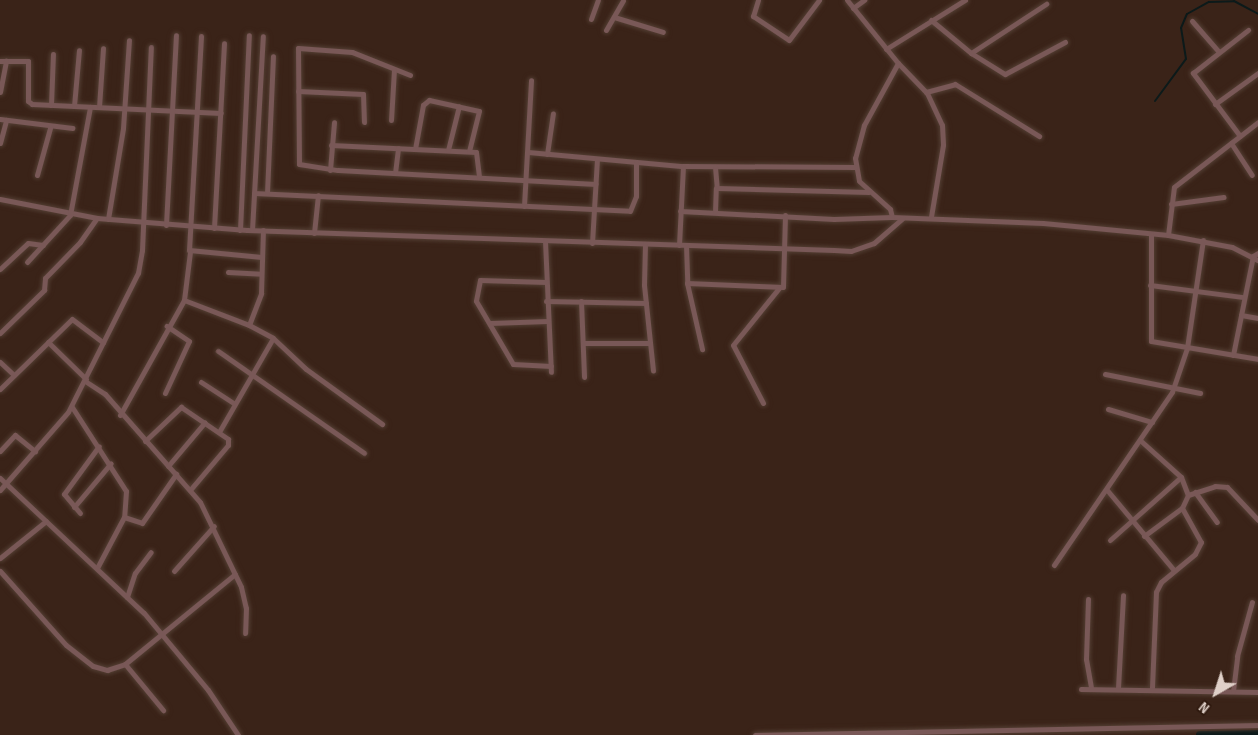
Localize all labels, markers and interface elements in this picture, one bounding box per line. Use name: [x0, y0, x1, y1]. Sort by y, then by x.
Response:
north arrow: [1186, 663, 1246, 723]
text: N: [1195, 697, 1214, 717]

